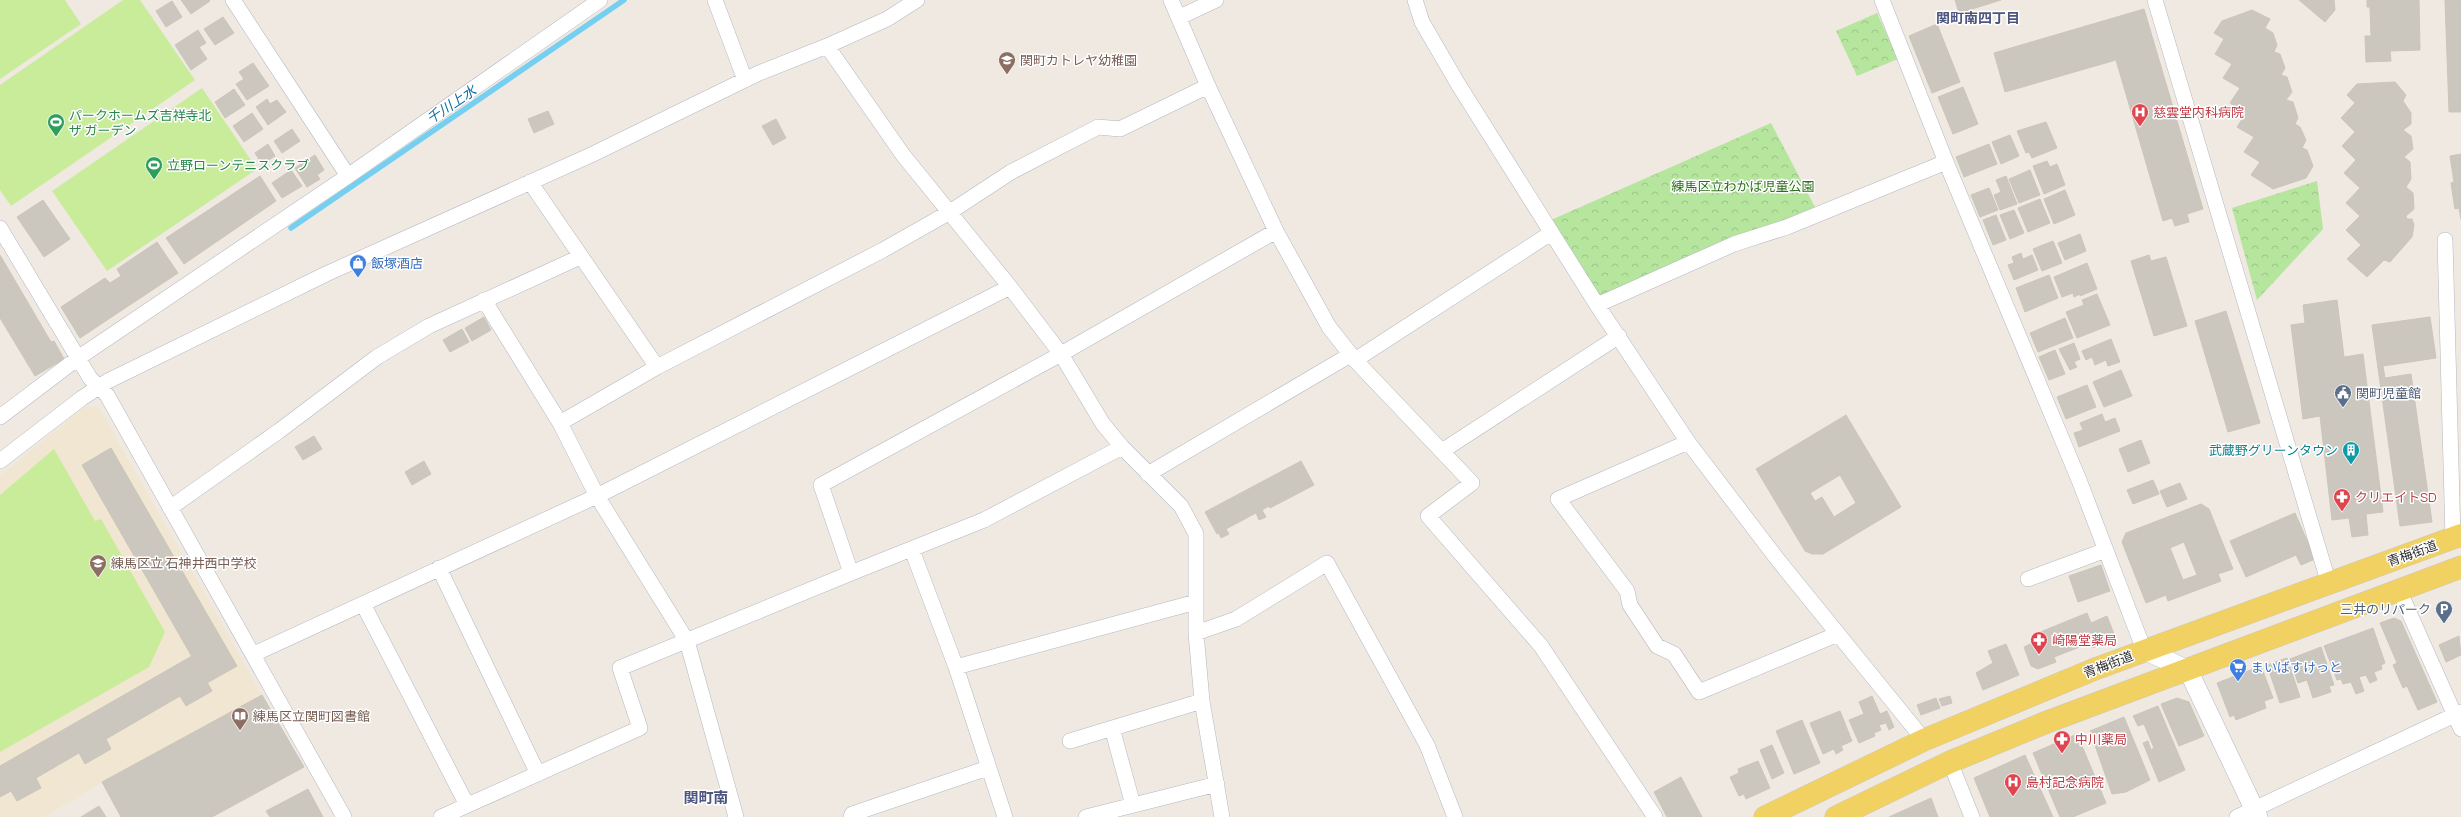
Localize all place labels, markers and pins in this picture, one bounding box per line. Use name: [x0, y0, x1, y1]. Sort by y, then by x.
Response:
school or university icon: 関町カトレヤ幼稚園: [997, 50, 1017, 75]
place label: 関町カトレヤ幼稚園: [1020, 51, 1137, 69]
hospital icon: 慈雲堂内科病院: [2130, 102, 2150, 127]
place label: 慈雲堂内科病院: [2153, 103, 2244, 121]
place label: パークホームズ吉祥寺北 ザ ガーデン: [69, 106, 212, 139]
sports icon: パークホームズ吉祥寺北 ザ ガーデン: [46, 112, 66, 137]
sports icon: 立野ローンテニスクラブ: [144, 155, 164, 180]
place label: 立野ローンテニスクラブ: [167, 156, 309, 174]
shop icon: 飯塚酒店: [348, 253, 368, 278]
place label: 飯塚酒店: [371, 254, 423, 272]
public building icon: 関町児童館: [2333, 383, 2353, 408]
place label: 関町児童館: [2356, 384, 2421, 402]
building icon: 武蔵野グリーンタウン: [2341, 440, 2361, 465]
place label: 武蔵野グリーンタウン: [2209, 441, 2338, 459]
pharmacy icon: クリエイトSD: [2332, 487, 2352, 512]
place label: クリエイトSD: [2355, 488, 2437, 506]
school or university icon: 練馬区立 石神井西中学校: [88, 553, 108, 578]
place label: 練馬区立 石神井西中学校: [111, 554, 257, 572]
parking icon: 三井のリパーク: [2434, 599, 2454, 624]
place label: 三井のリパーク: [2340, 600, 2431, 618]
pharmacy icon: 崎陽堂薬局: [2029, 630, 2049, 655]
place label: 崎陽堂薬局: [2052, 631, 2117, 649]
supermarket icon: まいばすけっと: [2228, 657, 2248, 682]
place label: まいばすけっと: [2251, 658, 2342, 676]
library icon: 練馬区立関町図書館: [230, 706, 250, 731]
place label: 練馬区立関町図書館: [253, 707, 370, 725]
pharmacy icon: 中川薬局: [2052, 729, 2072, 754]
place label: 中川薬局: [2075, 730, 2127, 748]
hospital icon: 島村記念病院: [2003, 772, 2023, 797]
place label: 島村記念病院: [2026, 773, 2104, 791]

